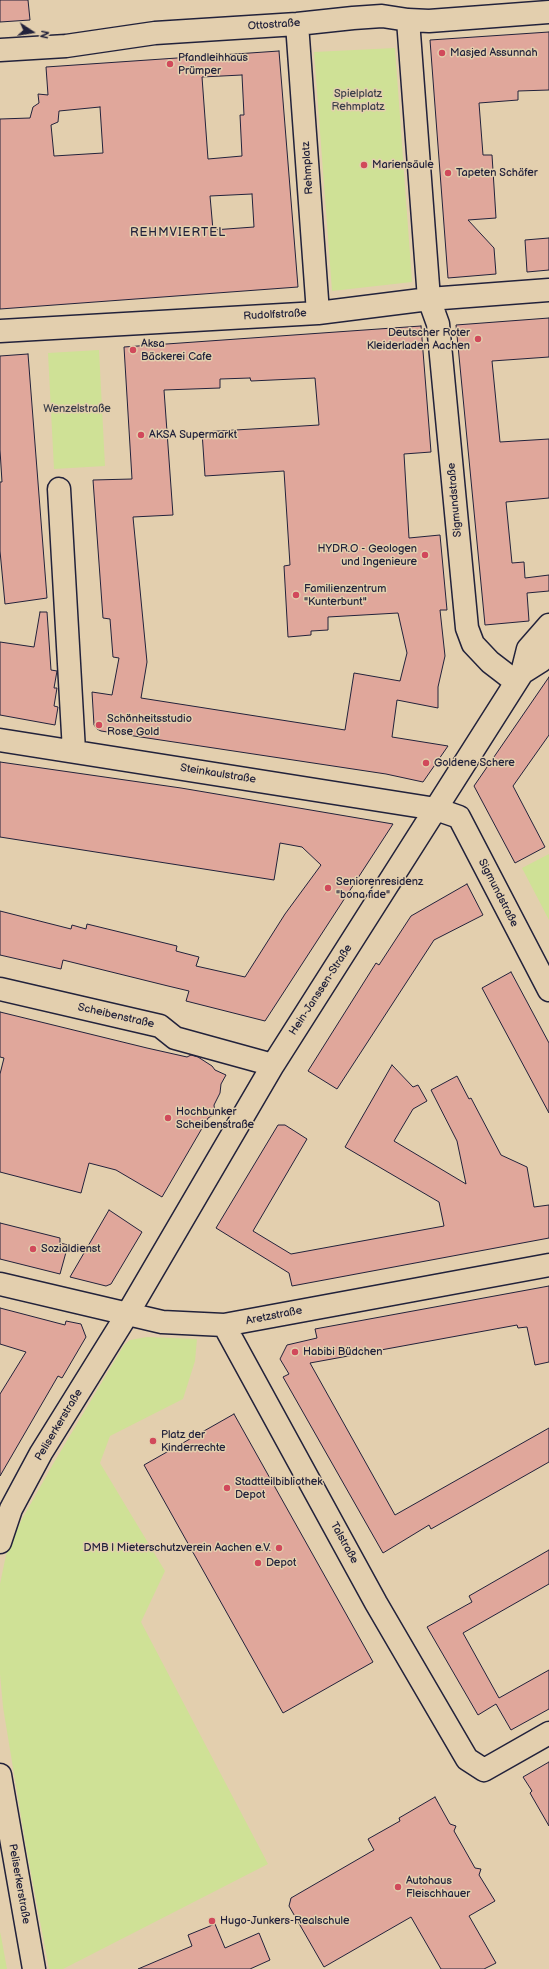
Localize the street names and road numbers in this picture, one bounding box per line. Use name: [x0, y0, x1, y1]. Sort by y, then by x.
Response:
street label: Ottostraße: [247, 17, 301, 33]
street label: Rehmplatz: [300, 141, 316, 195]
street label: Rudolfstraße: [243, 307, 307, 323]
street label: Sigmundstraße: [445, 462, 465, 538]
street label: Steinkaulstraße: [179, 761, 257, 787]
street label: Sigmundstraße: [475, 857, 521, 929]
street label: Hein-Janssen-Straße: [287, 942, 355, 1038]
street label: Scheibenstraße: [76, 1001, 156, 1031]
street label: Aretzstraße: [245, 1304, 303, 1328]
street label: Peliserkerstraße: [32, 1387, 86, 1463]
street label: Talstraße: [327, 1520, 361, 1566]
street label: Peliserkerstraße: [5, 1843, 33, 1925]

